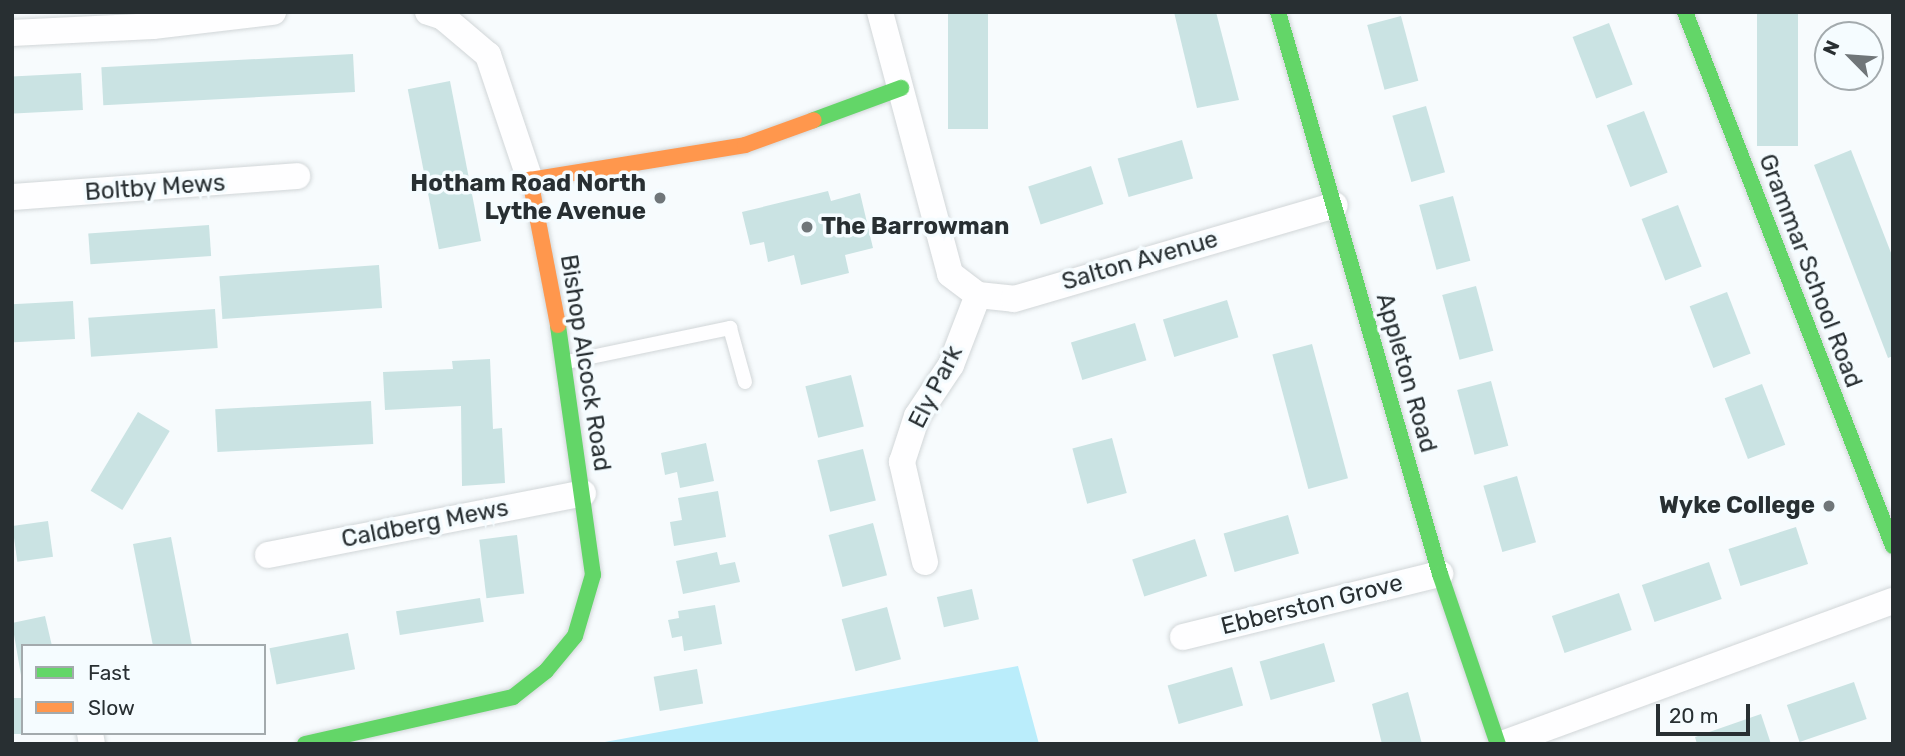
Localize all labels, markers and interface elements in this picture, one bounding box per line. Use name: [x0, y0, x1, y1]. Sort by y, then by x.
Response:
north arrow: [1814, 21, 1884, 91]
text: N: [1818, 37, 1845, 59]
street label: Grammar School Road: [1752, 150, 1868, 392]
street label: Boltby Mews: [84, 169, 226, 207]
place label: Hotham Road North Lythe Avenue: [410, 170, 646, 226]
marker: Hotham Road North Lythe Avenue: [652, 190, 668, 206]
place label: The Barrowman: [821, 213, 1009, 241]
marker: The Barrowman: [799, 219, 815, 235]
street label: Salton Avenue: [1058, 225, 1222, 297]
street label: Bishop Alcock Road: [554, 252, 616, 474]
street label: Appleton Road: [1370, 290, 1442, 456]
street label: Ely Park: [903, 341, 969, 433]
place label: Wyke College: [1659, 492, 1815, 520]
street label: Caldberg Mews: [339, 494, 511, 554]
marker: Wyke College: [1821, 498, 1837, 514]
street label: Ebberston Grove: [1218, 568, 1406, 642]
legend: [21, 644, 266, 735]
text: Fast: [88, 660, 130, 685]
scale bar: [1660, 690, 1755, 734]
text: Slow: [88, 695, 135, 720]
text: 20 m: [1669, 703, 1718, 728]

